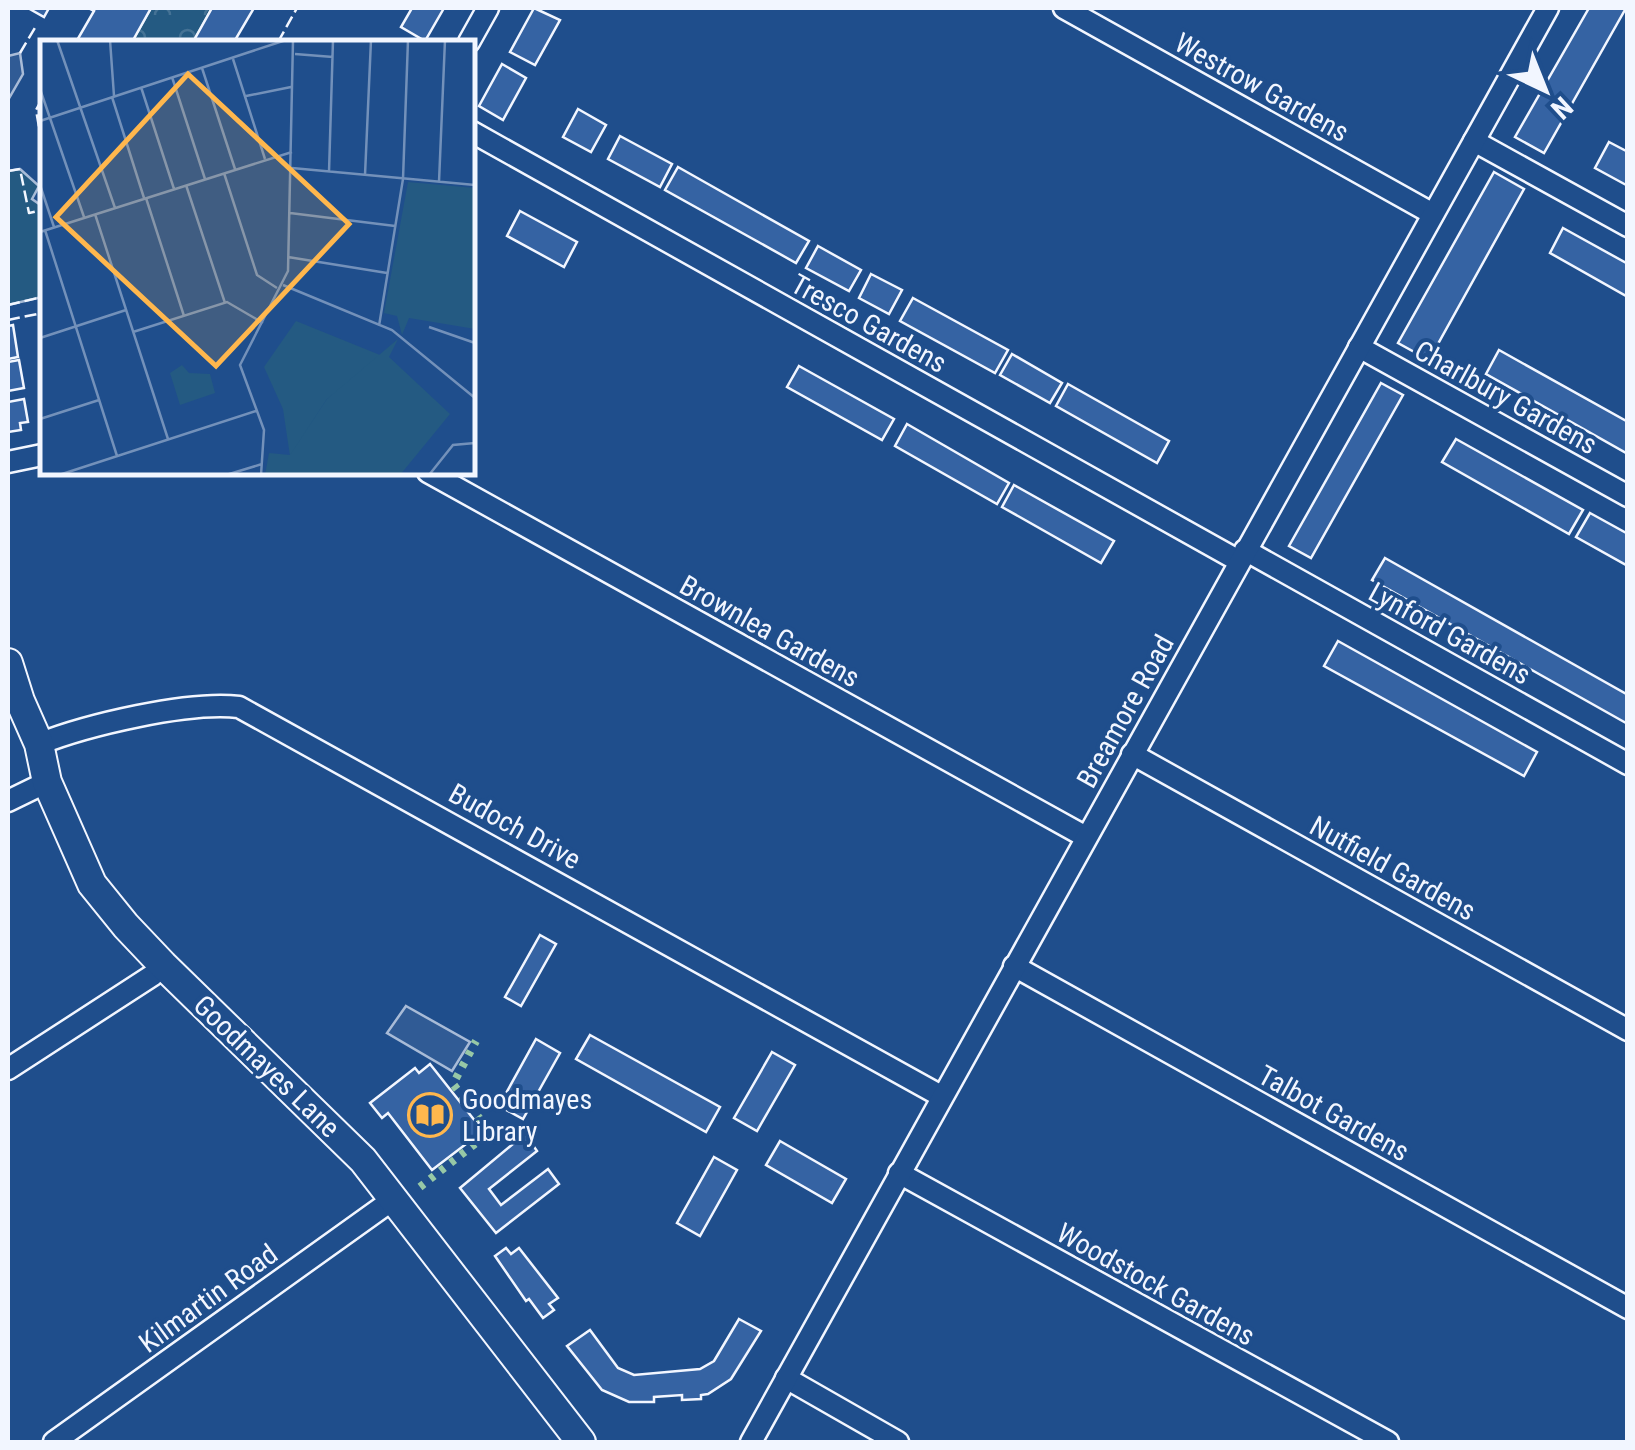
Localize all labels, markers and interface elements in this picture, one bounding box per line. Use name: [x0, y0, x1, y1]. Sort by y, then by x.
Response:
street label: Westrow Gardens: [1169, 26, 1354, 149]
inset map: [40, 40, 475, 475]
north arrow: [1495, 40, 1595, 140]
text: N: [1544, 90, 1579, 126]
street label: Tresco Gardens: [785, 267, 952, 380]
street label: Charlbury Gardens: [1409, 334, 1603, 461]
street label: Brownlea Gardens: [674, 568, 865, 694]
street label: Lynford Gardens: [1363, 575, 1536, 691]
street label: Breamore Road: [1070, 629, 1181, 793]
street label: Budoch Drive: [443, 777, 586, 876]
street label: Nutfield Gardens: [1304, 809, 1481, 928]
street label: Goodmayes Lane: [187, 988, 346, 1144]
street label: Talbot Gardens: [1253, 1059, 1415, 1168]
place label: Goodmayes Library: [462, 1083, 592, 1148]
library icon: Goodmayes Library: [407, 1092, 453, 1138]
street label: Woodstock Gardens: [1051, 1216, 1261, 1353]
street label: Kilmartin Road: [133, 1237, 284, 1360]

